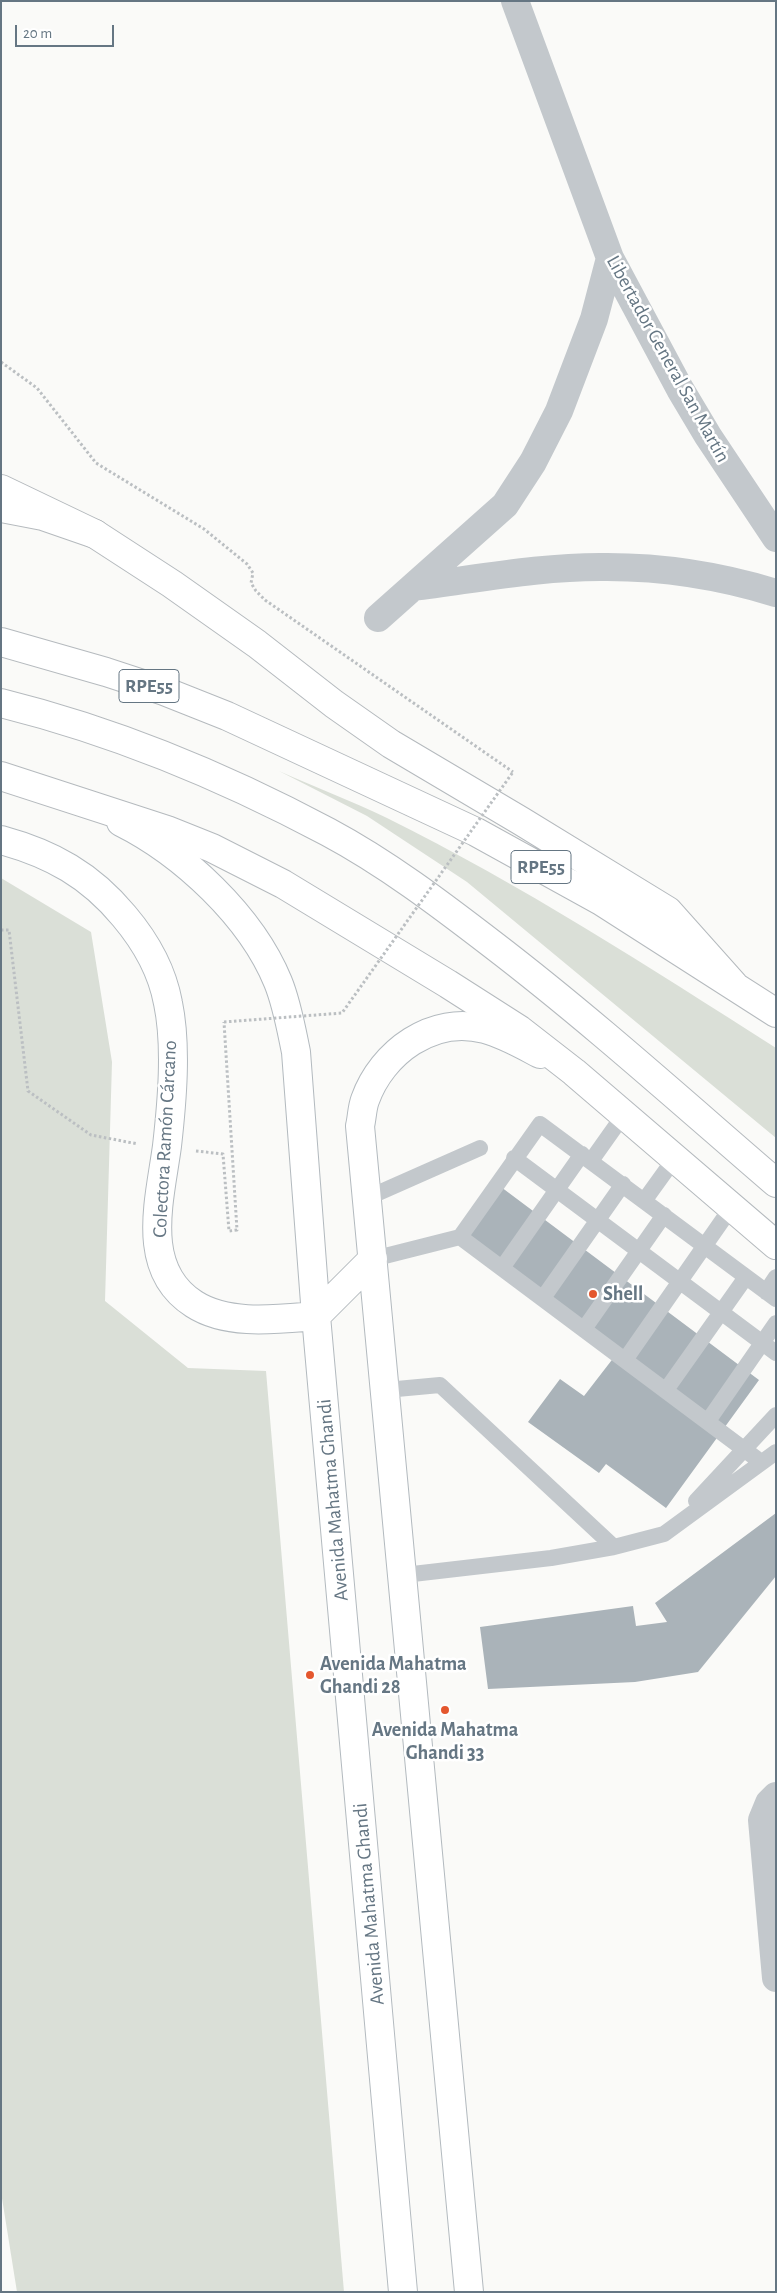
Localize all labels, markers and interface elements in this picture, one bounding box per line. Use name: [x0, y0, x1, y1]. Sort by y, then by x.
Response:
scale bar: [18, 15, 116, 47]
text: 20 m: [23, 26, 52, 41]
street label: Libertador General San Martín: [601, 251, 735, 467]
road number: RPE55: [119, 669, 179, 702]
road number: RPE55: [511, 850, 571, 884]
street label: Colectora Ramón Cárcano: [148, 1040, 182, 1238]
place label: Shell: [603, 1282, 643, 1306]
marker: Shell: [587, 1288, 599, 1300]
street label: Avenida Mahatma Ghandi: [312, 1398, 354, 1602]
place label: Avenida Mahatma Ghandi 28: [320, 1652, 467, 1699]
marker: Avenida Mahatma Ghandi 28: [304, 1669, 316, 1681]
marker: Avenida Mahatma Ghandi 33: [439, 1704, 451, 1716]
place label: Avenida Mahatma Ghandi 33: [372, 1718, 518, 1765]
street label: Avenida Mahatma Ghandi: [348, 1802, 390, 2006]

